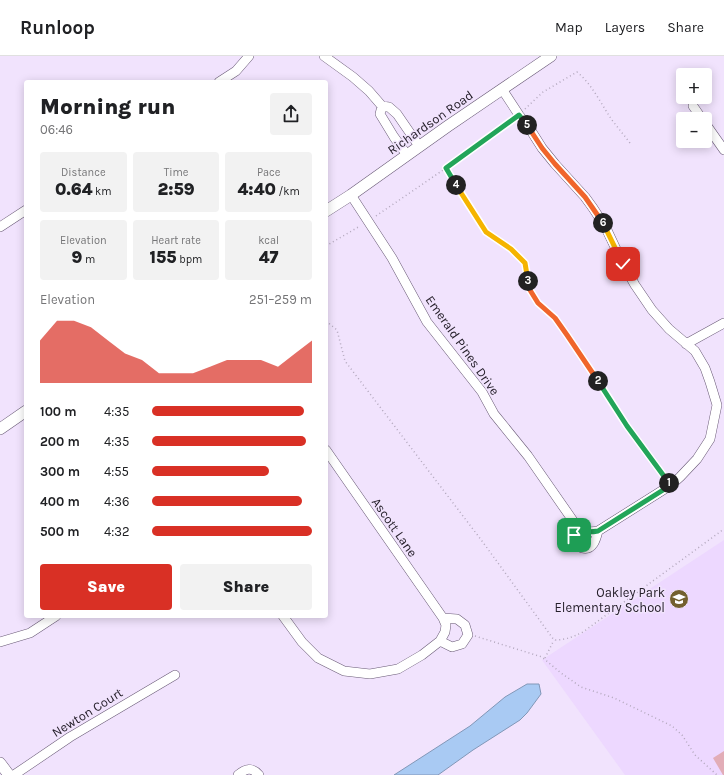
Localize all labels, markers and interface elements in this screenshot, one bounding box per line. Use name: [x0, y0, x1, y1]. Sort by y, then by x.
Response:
text: Runloop: [20, 17, 95, 39]
text: Map: [555, 19, 583, 36]
text: Layers: [605, 19, 645, 36]
text: Share: [667, 19, 704, 36]
map controls: [676, 68, 712, 148]
button: +: [676, 68, 712, 104]
street label: Richardson Road: [385, 87, 476, 157]
button: share: [270, 93, 312, 135]
text: Morning run: [40, 94, 175, 120]
button: −: [676, 112, 712, 148]
pin: 5: [517, 115, 537, 135]
text: 5: [524, 118, 530, 131]
text: 06:46: [40, 122, 73, 137]
text: Distance: [61, 166, 106, 179]
text: Time: [164, 166, 188, 179]
text: Pace: [257, 166, 280, 179]
pin: 4: [446, 175, 466, 195]
text: 4: [453, 178, 459, 191]
text: 0.64: [55, 179, 93, 199]
text: 2:59: [157, 179, 195, 199]
text: 4:40: [238, 179, 276, 199]
text: km: [93, 185, 112, 198]
text: /km: [276, 185, 300, 198]
pin: 6: [593, 213, 613, 233]
text: 6: [600, 216, 606, 229]
text: Elevation: [60, 234, 107, 247]
text: Heart rate: [151, 234, 201, 247]
text: kcal: [258, 234, 279, 247]
text: 9: [71, 247, 82, 267]
text: 155: [150, 247, 177, 267]
text: 47: [259, 247, 279, 267]
pin: [606, 247, 640, 281]
text: m: [82, 253, 95, 266]
text: bpm: [177, 253, 202, 266]
icon: check: [612, 253, 634, 275]
pin: 3: [518, 271, 538, 291]
text: 3: [525, 274, 531, 287]
text: Elevation: [40, 292, 95, 307]
text: 251–259 m: [249, 292, 312, 307]
street label: Emerald Pines Drive: [423, 293, 503, 398]
pin: 2: [588, 371, 608, 391]
text: 2: [595, 374, 601, 387]
text: 100 m: [40, 404, 77, 419]
text: 4:35: [104, 404, 129, 419]
text: 200 m: [40, 434, 80, 449]
text: 4:35: [104, 434, 129, 449]
text: 300 m: [40, 464, 80, 479]
text: 4:55: [104, 464, 129, 479]
pin: 1: [659, 473, 679, 493]
text: 1: [667, 476, 671, 489]
text: 400 m: [40, 494, 80, 509]
text: 4:36: [104, 494, 129, 509]
street label: Ascott Lane: [369, 495, 421, 560]
pin: [557, 518, 591, 552]
text: 500 m: [40, 524, 80, 539]
text: 4:32: [104, 524, 129, 539]
icon: arrive: [563, 524, 585, 546]
button: Save: [40, 564, 172, 610]
button: Share: [180, 564, 312, 610]
place label: Oakley Park Elementary School: [555, 585, 665, 615]
school or university icon: Oakley Park Elementary School: [668, 588, 690, 610]
street label: Newton Court: [49, 685, 125, 740]

